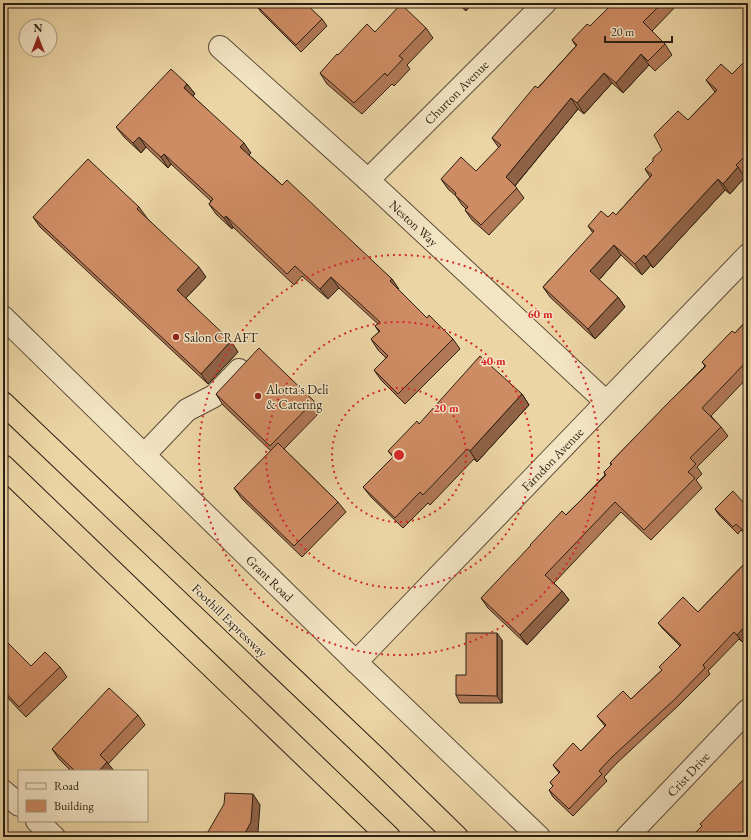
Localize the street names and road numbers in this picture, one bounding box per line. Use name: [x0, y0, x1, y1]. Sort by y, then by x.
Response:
street label: Churton Avenue: [420, 56, 492, 128]
street label: Neston Way: [386, 196, 442, 251]
street label: Farndon Avenue: [518, 424, 587, 495]
street label: Grant Road: [242, 551, 297, 606]
street label: Foothill Expressway: [188, 580, 271, 661]
street label: Crist Drive: [663, 748, 713, 800]

